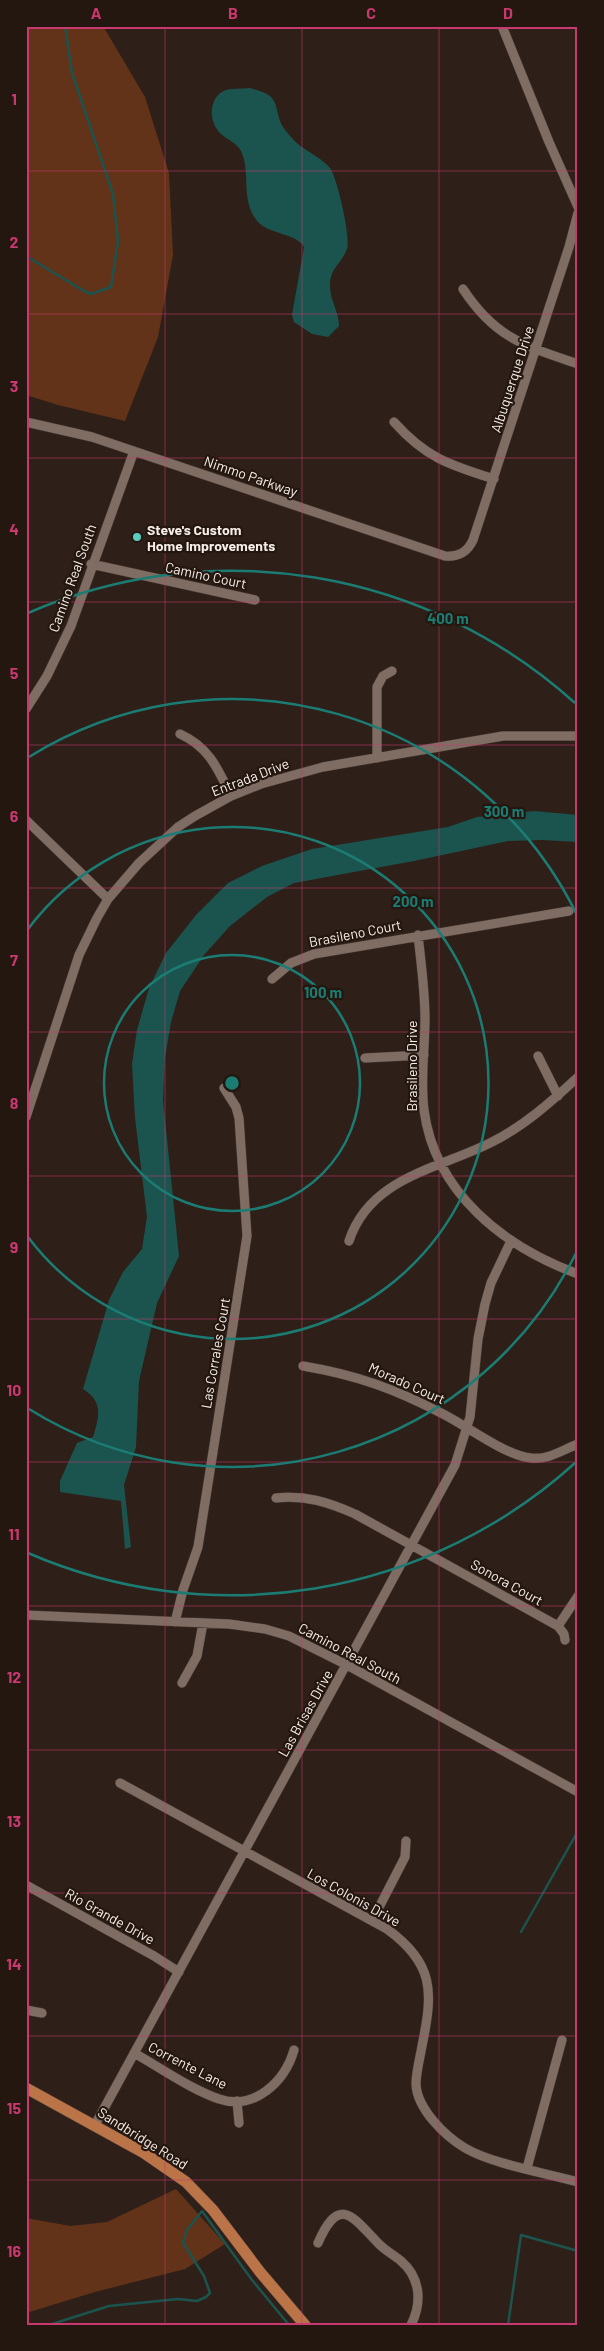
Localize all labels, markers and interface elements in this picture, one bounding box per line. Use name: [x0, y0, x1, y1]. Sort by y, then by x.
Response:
text: A: [91, 3, 102, 22]
text: B: [228, 3, 238, 22]
text: C: [366, 3, 376, 22]
text: D: [503, 3, 513, 22]
text: 1: [11, 89, 17, 108]
text: 2: [10, 232, 19, 251]
street label: Albuquerque Drive: [487, 323, 537, 435]
text: 3: [10, 376, 18, 395]
street label: Nimmo Parkway: [202, 452, 300, 500]
text: 4: [9, 519, 19, 538]
place label: Steve's Custom Home Improvements: [147, 521, 275, 554]
street label: Camino Real South: [45, 522, 99, 634]
marker: Steve's Custom Home Improvements: [131, 531, 143, 543]
street label: Camino Court: [164, 558, 248, 592]
text: 400 m: [427, 609, 469, 627]
text: 5: [10, 663, 19, 682]
street label: Entrada Drive: [209, 754, 291, 800]
text: 300 m: [484, 802, 524, 820]
text: 6: [10, 806, 19, 825]
text: 200 m: [392, 892, 434, 910]
street label: Brasileno Court: [307, 916, 403, 950]
text: 7: [10, 950, 18, 969]
text: 100 m: [304, 983, 342, 1001]
street label: Brasileno Drive: [403, 1020, 420, 1112]
centre of rings: [223, 1074, 241, 1092]
text: 8: [10, 1093, 19, 1112]
text: 9: [10, 1237, 18, 1256]
street label: Las Corrales Court: [197, 1296, 233, 1410]
street label: Morado Court: [366, 1359, 448, 1407]
text: 10: [7, 1380, 21, 1399]
text: 11: [8, 1524, 20, 1543]
street label: Sonora Court: [468, 1555, 546, 1609]
street label: Camino Real South: [296, 1619, 404, 1687]
text: 12: [7, 1667, 21, 1686]
street label: Las Brisas Drive: [274, 1667, 336, 1759]
text: 13: [7, 1811, 21, 1830]
street label: Los Colonis Drive: [304, 1864, 404, 1930]
street label: Rio Grande Drive: [62, 1884, 158, 1948]
text: 14: [6, 1954, 22, 1973]
street label: Corrente Lane: [146, 2038, 230, 2092]
text: 15: [7, 2098, 22, 2117]
street label: Sandbridge Road: [95, 2103, 191, 2173]
text: 16: [7, 2241, 22, 2260]

